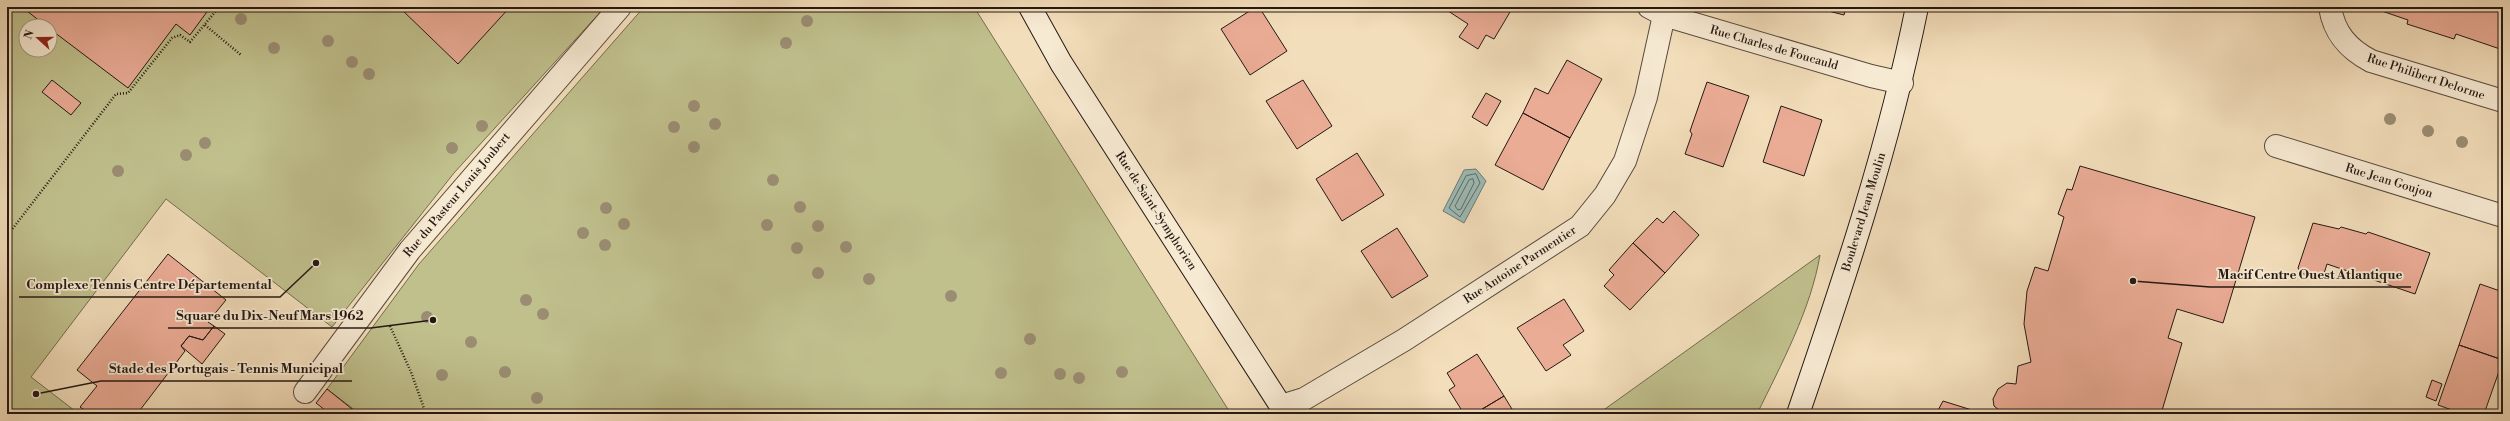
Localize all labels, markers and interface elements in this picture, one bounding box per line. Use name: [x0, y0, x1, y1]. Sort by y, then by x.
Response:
north arrow: [18, 18, 58, 58]
street label: Rue Charles de Foucauld: [1708, 22, 1840, 74]
text: N: [22, 28, 38, 41]
street label: Rue Philibert Delorme: [2365, 51, 2487, 103]
street label: Rue du Pasteur Louis Joubert: [400, 129, 514, 260]
street label: Rue de Saint-Symphorien: [1112, 149, 1200, 273]
street label: Boulevard Jean Moulin: [1838, 151, 1889, 274]
street label: Rue Jean Goujon: [2343, 161, 2435, 201]
street label: Rue Antoine Parmentier: [1461, 223, 1579, 307]
callout: Macif Centre Ouest Atlantique: [2210, 262, 2411, 287]
text: Macif Centre Ouest Atlantique: [2218, 267, 2402, 283]
callout: Complexe Tennis Centre Départemental: [19, 272, 280, 297]
text: Complexe Tennis Centre Départemental: [26, 277, 273, 293]
callout: Square du Dix-Neuf Mars 1962: [168, 303, 371, 328]
text: Square du Dix-Neuf Mars 1962: [176, 308, 364, 324]
callout: Stade des Portugais - Tennis Municipal: [101, 356, 352, 381]
text: Stade des Portugais - Tennis Municipal: [109, 361, 344, 377]

